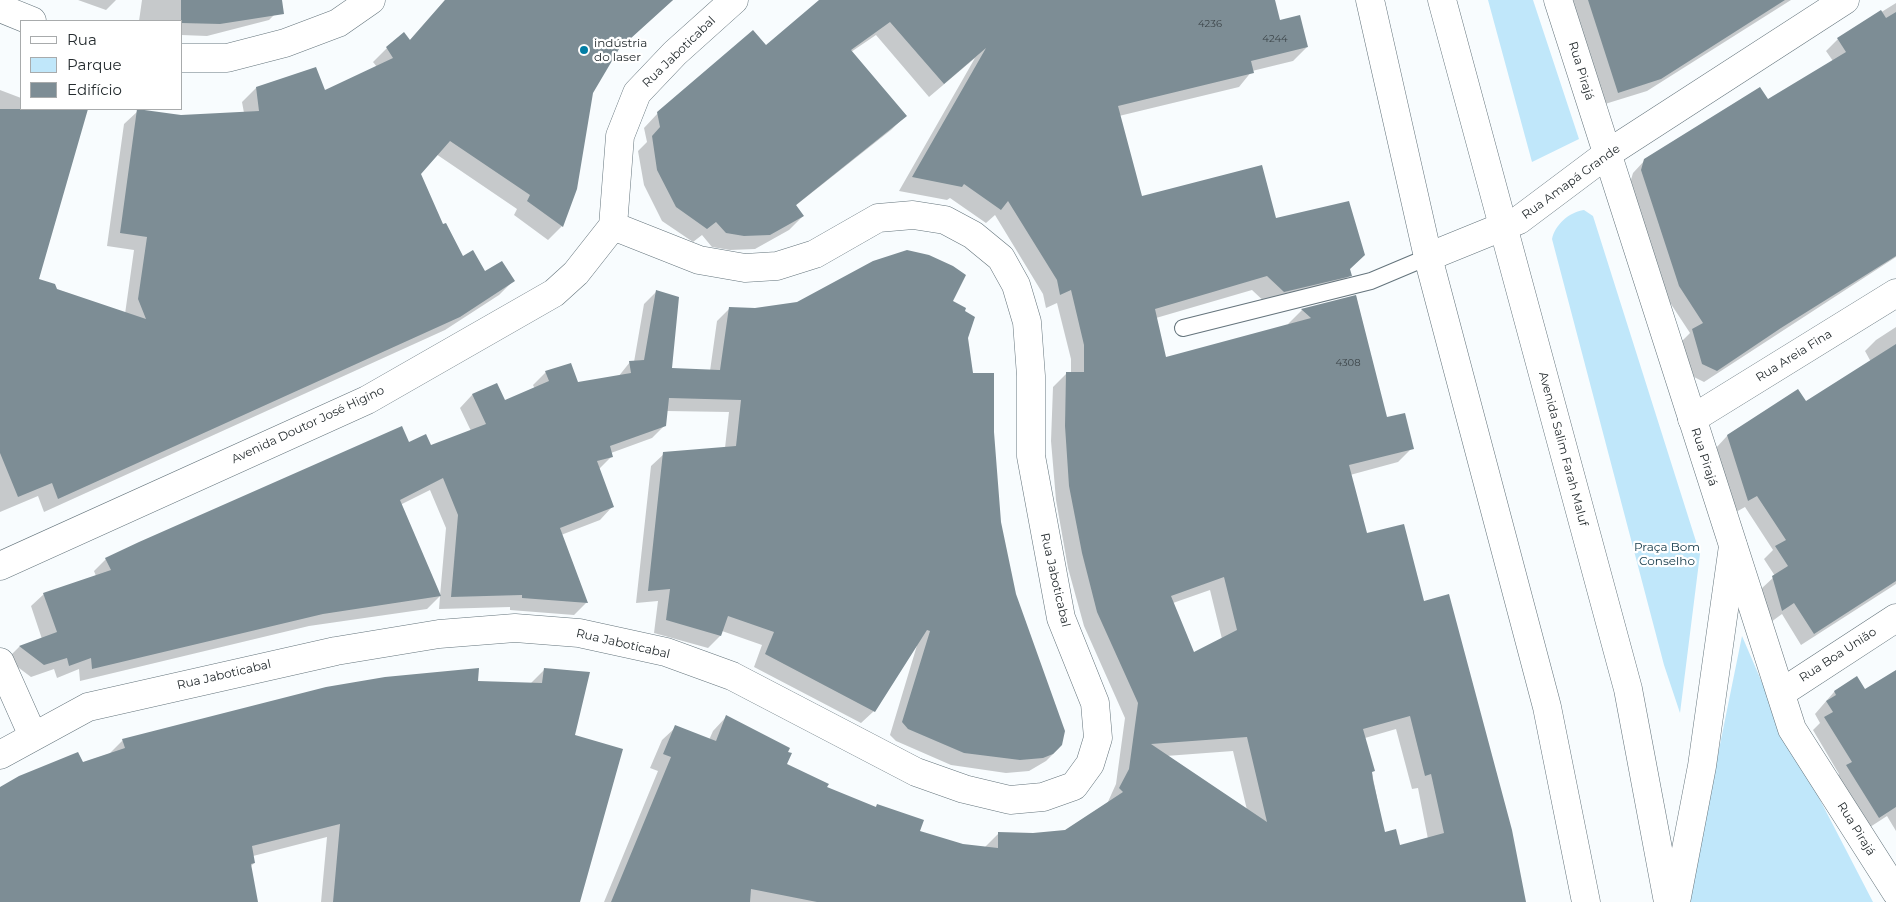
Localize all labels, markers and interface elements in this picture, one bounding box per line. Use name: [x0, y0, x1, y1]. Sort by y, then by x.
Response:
street label: Rua Jaboticabal: [639, 13, 719, 91]
house number: 4236: [1198, 18, 1222, 30]
legend: [20, 20, 182, 110]
text: Rua: [67, 30, 97, 49]
house number: 4244: [1262, 33, 1288, 45]
place label: indústria do laser: [594, 36, 647, 64]
street label: Rua Pirajá: [1565, 40, 1597, 102]
marker: indústria do laser: [578, 44, 590, 56]
text: Parque: [67, 55, 122, 74]
text: Edifício: [67, 80, 122, 99]
street label: Rua Amapá Grande: [1519, 142, 1623, 222]
street label: Rua Areia Fina: [1753, 327, 1835, 385]
house number: 4308: [1335, 357, 1361, 369]
street label: Avenida Salim Farah Maluf: [1535, 370, 1591, 528]
street label: Avenida Doutor José Higino: [229, 383, 387, 467]
street label: Rua Pirajá: [1688, 426, 1720, 488]
street label: Rua Jaboticabal: [1037, 532, 1073, 628]
park label: Praça Bom Conselho: [1634, 540, 1700, 568]
street label: Rua Boa União: [1797, 625, 1879, 685]
street label: Rua Jaboticabal: [575, 626, 671, 662]
street label: Rua Jaboticabal: [176, 657, 272, 693]
street label: Rua Pirajá: [1834, 799, 1878, 859]

